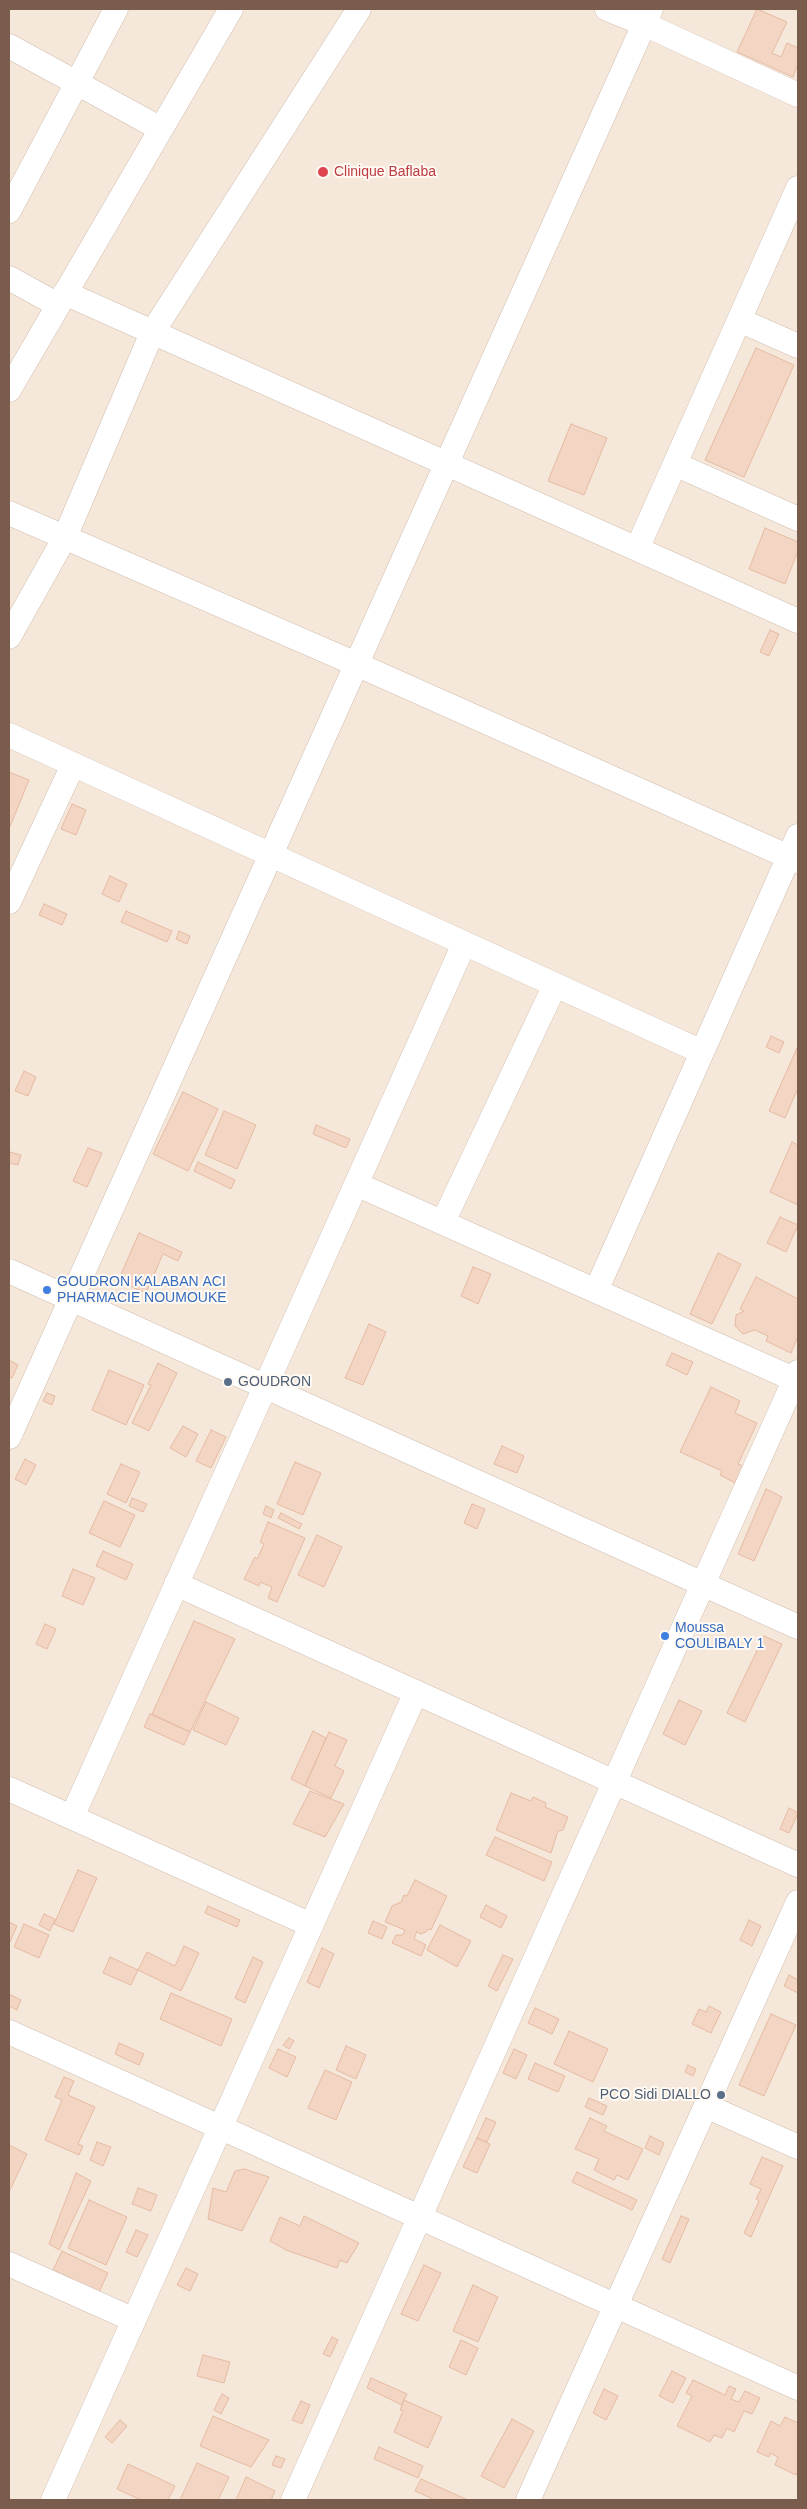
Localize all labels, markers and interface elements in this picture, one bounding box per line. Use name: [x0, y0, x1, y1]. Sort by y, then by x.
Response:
place label: Clinique Baflaba: [334, 164, 436, 180]
marker: Clinique Baflaba: [316, 165, 330, 179]
place label: GOUDRON KALABAN ACI PHARMACIE NOUMOUKE: [57, 1274, 227, 1306]
marker: GOUDRON KALABAN ACI PHARMACIE NOUMOUKE: [41, 1284, 53, 1296]
place label: GOUDRON: [238, 1374, 311, 1390]
marker: GOUDRON: [222, 1376, 234, 1388]
place label: Moussa COULIBALY 1: [675, 1620, 764, 1652]
marker: Moussa COULIBALY 1: [659, 1630, 671, 1642]
place label: PCO Sidi DIALLO: [600, 2087, 711, 2103]
marker: PCO Sidi DIALLO: [715, 2089, 727, 2101]

